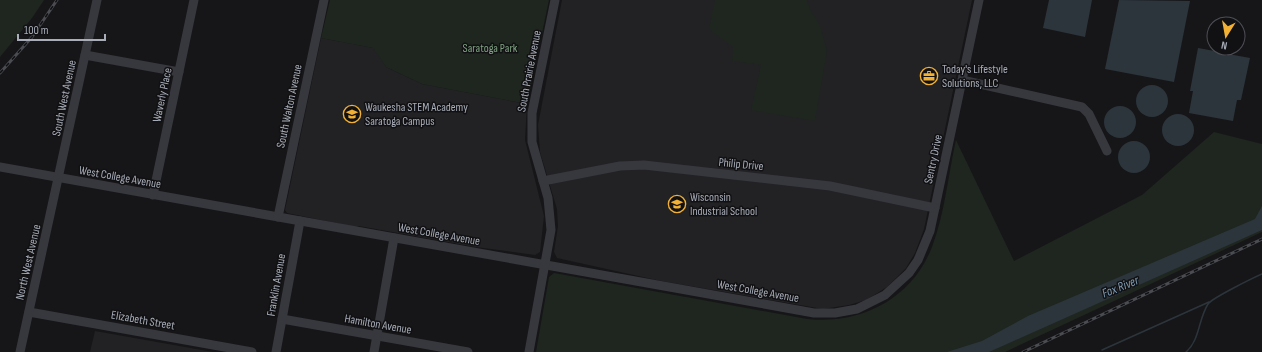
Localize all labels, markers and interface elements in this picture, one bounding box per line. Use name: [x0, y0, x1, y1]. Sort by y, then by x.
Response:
scale bar: [18, 16, 105, 42]
north arrow: [1206, 16, 1246, 56]
text: 100 m: [24, 23, 49, 38]
street label: South Prairie Avenue: [514, 29, 545, 113]
text: N: [1220, 38, 1228, 52]
park label: Saratoga Park: [463, 41, 518, 56]
street label: South West Avenue: [49, 58, 80, 138]
place label: Today's Lifestyle Solutions, LLC: [942, 62, 1008, 91]
street label: South Walton Avenue: [273, 63, 306, 149]
street label: Waverly Place: [149, 66, 176, 124]
office icon: Today's Lifestyle Solutions, LLC: [919, 66, 939, 86]
place label: Waukesha STEM Academy Saratoga Campus: [365, 100, 468, 129]
school or university icon: Waukesha STEM Academy Saratoga Campus: [342, 104, 362, 124]
street label: Sentry Drive: [921, 133, 946, 185]
street label: Philip Drive: [718, 155, 764, 174]
street label: West College Avenue: [78, 163, 162, 192]
place label: Wisconsin Industrial School: [690, 190, 757, 219]
school or university icon: Wisconsin Industrial School: [667, 194, 687, 214]
street label: West College Avenue: [397, 220, 481, 249]
street label: North West Avenue: [13, 223, 44, 301]
street label: Franklin Avenue: [264, 252, 289, 318]
water label: Fox River: [1100, 272, 1142, 302]
street label: West College Avenue: [716, 277, 800, 306]
street label: Elizabeth Street: [110, 308, 176, 334]
street label: Hamilton Avenue: [343, 311, 413, 338]

